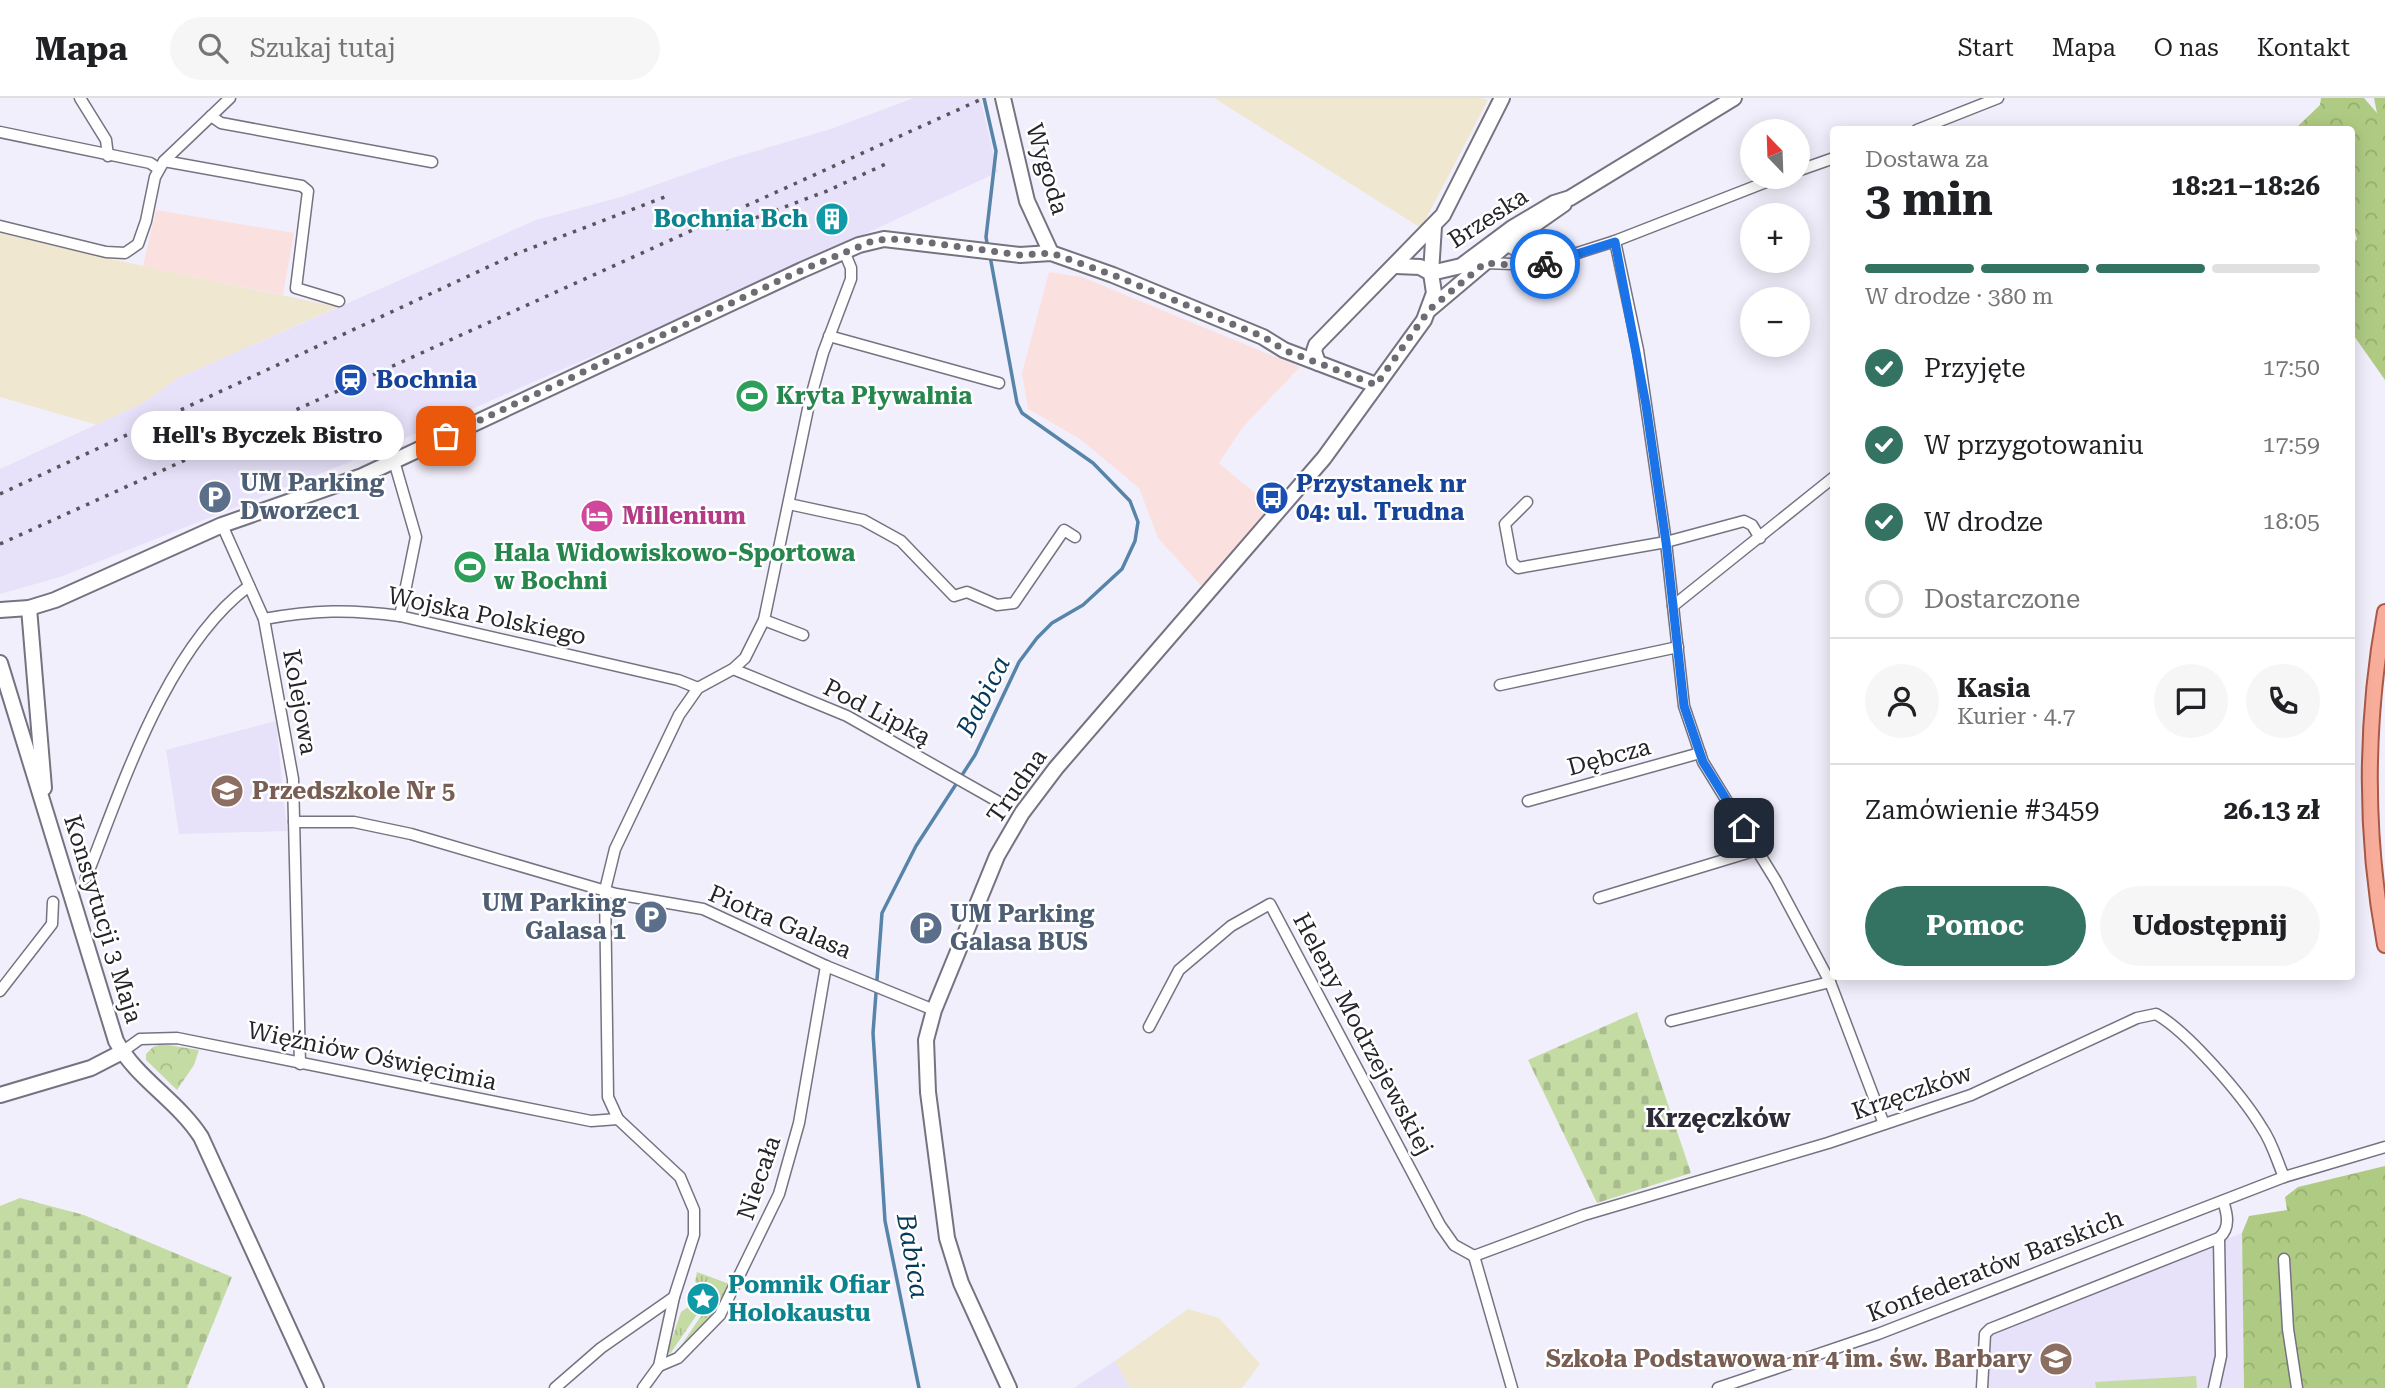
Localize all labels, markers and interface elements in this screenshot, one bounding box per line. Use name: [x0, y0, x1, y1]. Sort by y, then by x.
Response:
search box: [170, 17, 660, 80]
text: Mapa: [35, 29, 128, 68]
icon: search: [194, 29, 232, 67]
text: Szukaj tutaj: [250, 33, 396, 63]
text: Start: [1958, 34, 2014, 62]
text: Mapa: [2052, 34, 2116, 62]
text: O nas: [2154, 34, 2219, 62]
text: Kontakt: [2257, 34, 2350, 62]
north arrow: [1740, 119, 1810, 189]
map controls: [1740, 119, 1810, 357]
street label: Wygoda: [1020, 120, 1074, 218]
text: Dostawa za: [1865, 146, 1989, 173]
text: 18:21–18:26: [2171, 171, 2320, 201]
text: 3 min: [1865, 172, 1993, 226]
street label: Brzeska: [1443, 182, 1533, 254]
building icon: Bochnia Bch: [813, 200, 851, 238]
button: +: [1740, 203, 1810, 273]
place label: Bochnia Bch: [654, 205, 808, 233]
courier: [1510, 229, 1580, 299]
icon: bike: [1526, 245, 1564, 283]
text: W drodze · 380 m: [1865, 283, 2053, 310]
button: −: [1740, 287, 1810, 357]
icon: check: [1865, 349, 1903, 387]
text: Przyjęte: [1924, 353, 2026, 383]
text: 17:50: [2263, 354, 2320, 381]
station icon: Bochnia: [332, 361, 370, 399]
place label: Bochnia: [376, 366, 477, 394]
sports icon: Kryta Pływalnia: [733, 377, 771, 415]
place label: Kryta Pływalnia: [776, 382, 972, 410]
pin: [416, 406, 476, 466]
callout: Hell's Byczek Bistro: [131, 412, 404, 460]
icon: bag: [427, 417, 465, 455]
text: Hell's Byczek Bistro: [152, 422, 383, 449]
icon: check: [1865, 426, 1903, 464]
text: W przygotowaniu: [1924, 430, 2144, 460]
text: 17:59: [2263, 431, 2320, 458]
place label: UM Parking Dworzec1: [240, 469, 384, 525]
place label: Przystanek nr 04: ul. Trudna: [1296, 470, 1467, 526]
parking icon: UM Parking Dworzec1: [196, 478, 234, 516]
bus stop icon: Przystanek nr 04: ul. Trudna: [1253, 479, 1291, 517]
hotel icon: Millenium: [578, 497, 616, 535]
place label: Millenium: [622, 502, 746, 530]
icon: check: [1865, 503, 1903, 541]
text: W drodze: [1924, 507, 2043, 537]
text: 18:05: [2263, 508, 2320, 535]
place label: Hala Widowiskowo-Sportowa w Bochni: [494, 539, 855, 595]
sports icon: Hala Widowiskowo-Sportowa w Bochni: [451, 548, 489, 586]
street label: Wojska Polskiego: [385, 581, 589, 651]
text: Dostarczone: [1924, 584, 2080, 614]
street label: Kolejowa: [277, 647, 323, 757]
water label: Babica: [950, 651, 1016, 742]
button: person: [1865, 664, 1939, 738]
button: chat: [2154, 664, 2228, 738]
button: phone: [2246, 664, 2320, 738]
street label: Pod Lipką: [819, 673, 935, 751]
text: Kasia: [1957, 673, 2030, 703]
text: Kurier · 4.7: [1957, 703, 2075, 730]
street label: Dębcza: [1564, 733, 1654, 781]
street label: Trudna: [981, 743, 1053, 829]
school or university icon: Przedszkole Nr 5: [208, 772, 246, 810]
place label: Przedszkole Nr 5: [252, 777, 455, 805]
text: Zamówienie #3459: [1865, 795, 2099, 825]
text: 26.13 zł: [2224, 795, 2320, 825]
pin: [1714, 798, 1774, 858]
icon: home: [1725, 809, 1763, 847]
street label: Konstytucji 3 Maja: [58, 812, 148, 1026]
street label: Piotra Galasa: [704, 879, 856, 965]
button: Pomoc: [1865, 886, 2086, 966]
button: Udostępnij: [2100, 886, 2320, 966]
place label: UM Parking Galasa 1: [482, 889, 626, 945]
parking icon: UM Parking Galasa 1: [632, 898, 670, 936]
place label: UM Parking Galasa BUS: [950, 900, 1094, 956]
street label: Heleny Modrzejewskiej: [1287, 908, 1439, 1160]
parking icon: UM Parking Galasa BUS: [907, 909, 945, 947]
street label: Więźniów Oświęcimia: [245, 1016, 499, 1096]
street label: Krzęczków: [1848, 1058, 1976, 1126]
district label: Krzęczków: [1645, 1103, 1791, 1133]
street label: Niecała: [732, 1132, 786, 1224]
street label: Konfederatów Barskich: [1863, 1204, 2127, 1328]
water label: Babica: [891, 1210, 935, 1301]
place label: Pomnik Ofiar Holokaustu: [728, 1271, 891, 1327]
place icon: Pomnik Ofiar Holokaustu: [684, 1280, 722, 1318]
school or university icon: Szkoła Podstawowa nr 4 im. św. Barbary: [2037, 1340, 2075, 1378]
place label: Szkoła Podstawowa nr 4 im. św. Barbary: [1546, 1345, 2032, 1373]

